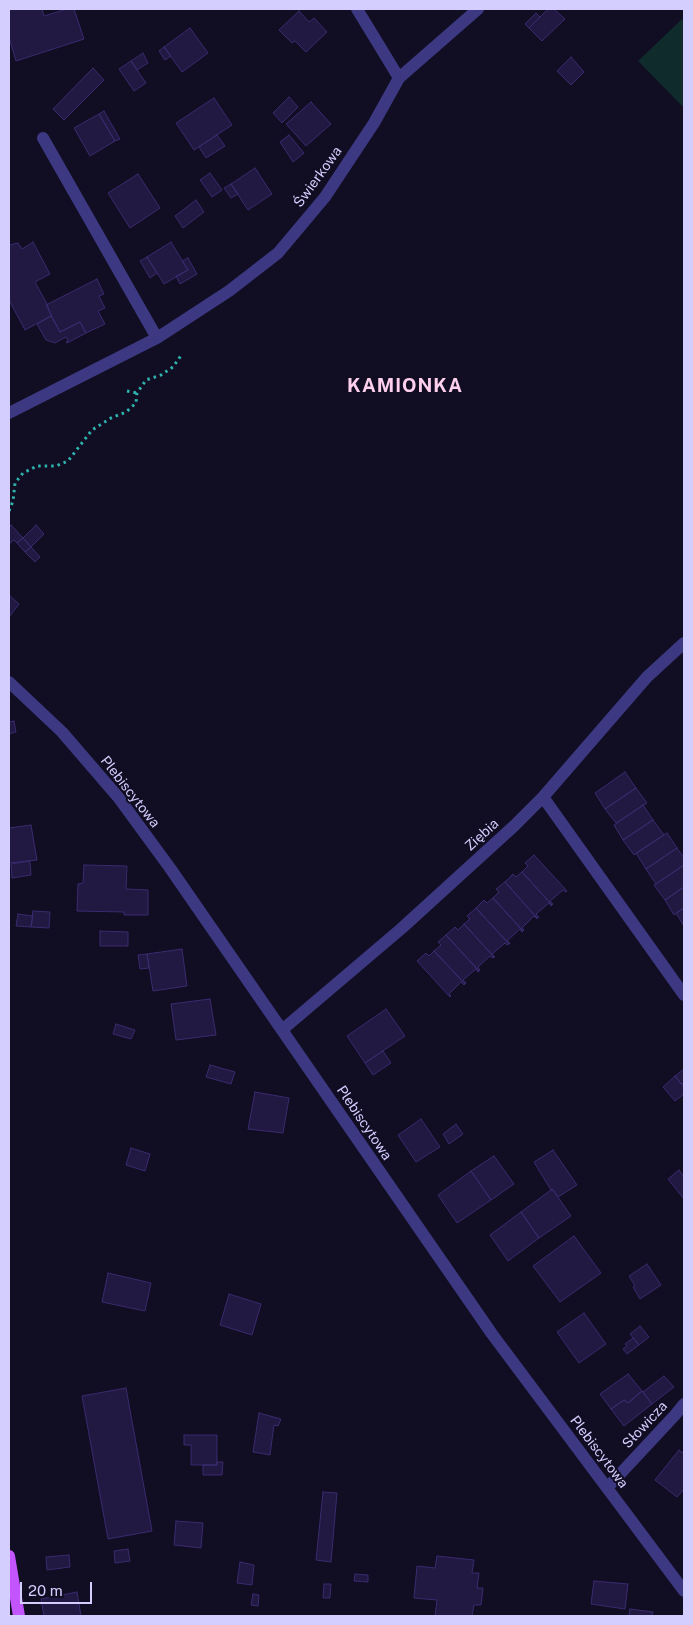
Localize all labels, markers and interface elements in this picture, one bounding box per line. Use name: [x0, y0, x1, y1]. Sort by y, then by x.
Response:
street label: Świerkowa: [290, 143, 346, 211]
district label: KAMIONKA: [346, 375, 464, 397]
street label: Plebiscytowa: [97, 753, 163, 831]
street label: Ziębia: [462, 815, 502, 855]
street label: Plebiscytowa: [333, 1083, 395, 1163]
street label: Słowicza: [619, 1398, 671, 1452]
street label: Plebiscytowa: [566, 1413, 632, 1491]
scale bar: [22, 1572, 95, 1604]
text: 20 m: [28, 1582, 63, 1599]

